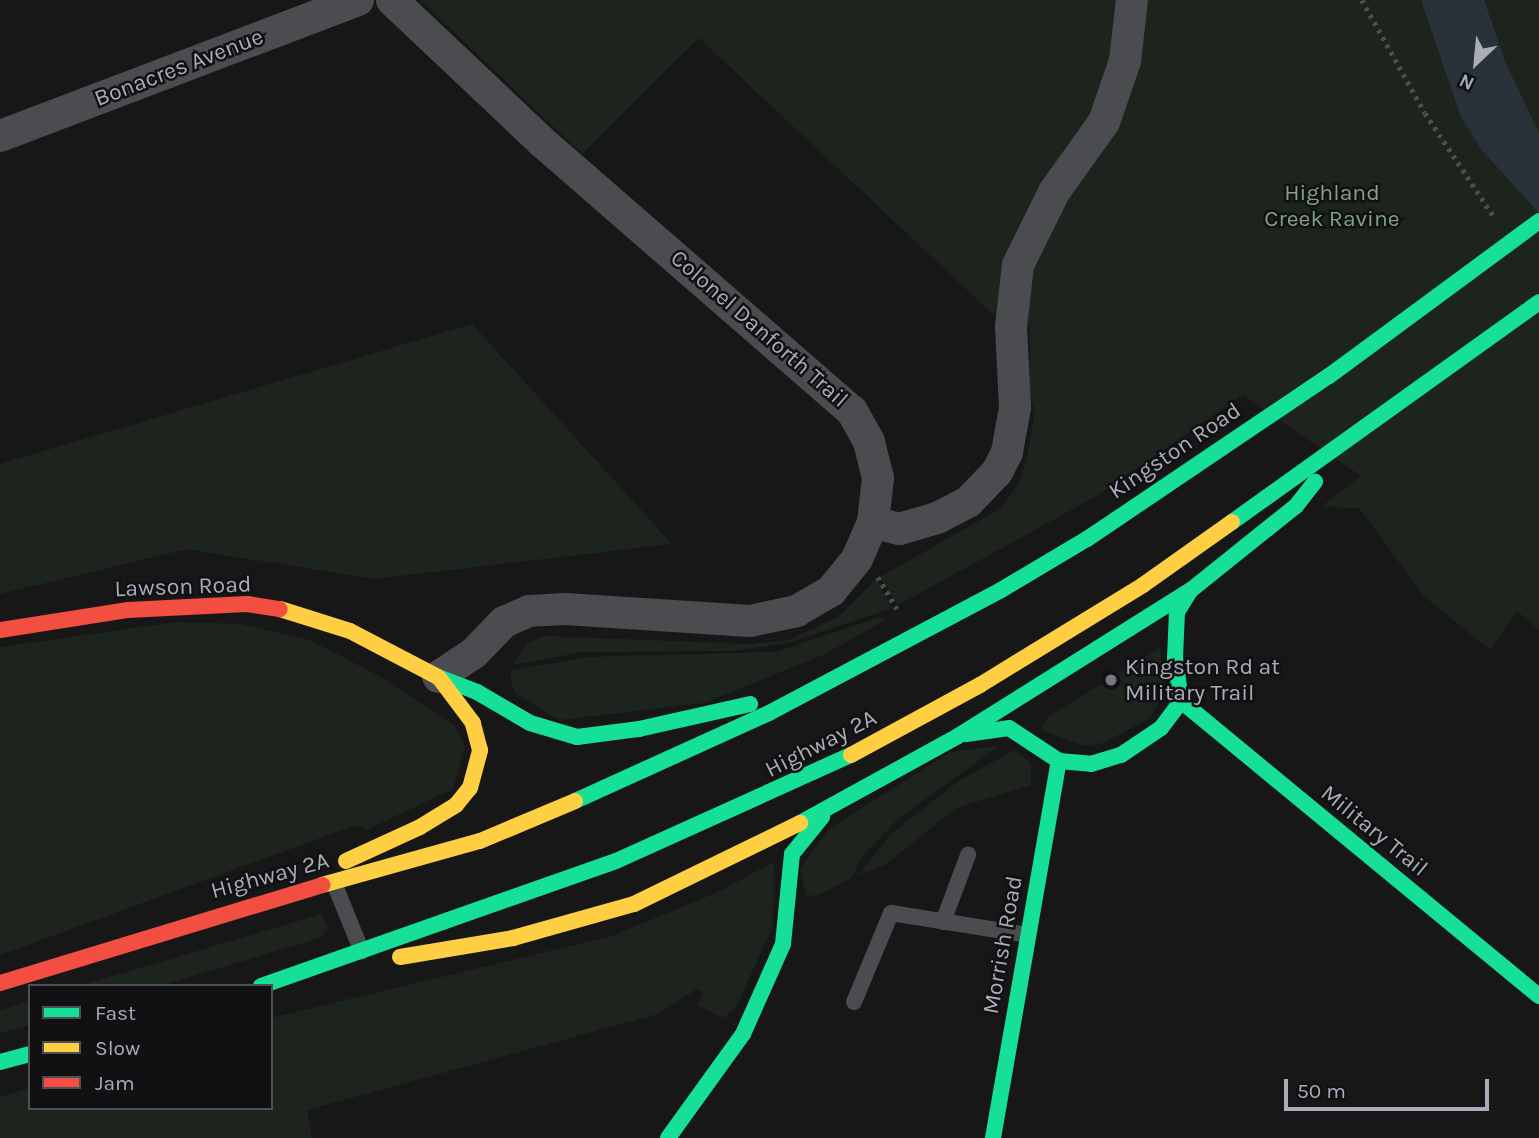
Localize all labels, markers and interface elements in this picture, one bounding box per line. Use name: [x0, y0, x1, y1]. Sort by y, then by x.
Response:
street label: Bonacres Avenue: [91, 23, 267, 113]
north arrow: [1441, 28, 1511, 98]
text: N: [1456, 69, 1478, 95]
park label: Highland Creek Ravine: [1264, 179, 1400, 233]
street label: Colonel Danforth Trail: [665, 245, 853, 413]
street label: Kingston Road: [1104, 397, 1246, 505]
street label: Lawson Road: [114, 571, 252, 603]
place label: Kingston Rd at Military Trail: [1125, 653, 1280, 707]
marker: Kingston Rd at Military Trail: [1103, 672, 1119, 688]
street label: Highway 2A: [761, 704, 881, 784]
street label: Military Trail: [1315, 780, 1433, 882]
street label: Highway 2A: [208, 847, 332, 905]
street label: Morrish Road: [977, 874, 1029, 1016]
legend: [28, 984, 273, 1110]
text: Fast: [95, 1001, 136, 1025]
text: Slow: [95, 1036, 140, 1060]
scale bar: [1287, 1064, 1492, 1108]
text: Jam: [95, 1071, 135, 1095]
text: 50 m: [1297, 1079, 1346, 1103]

